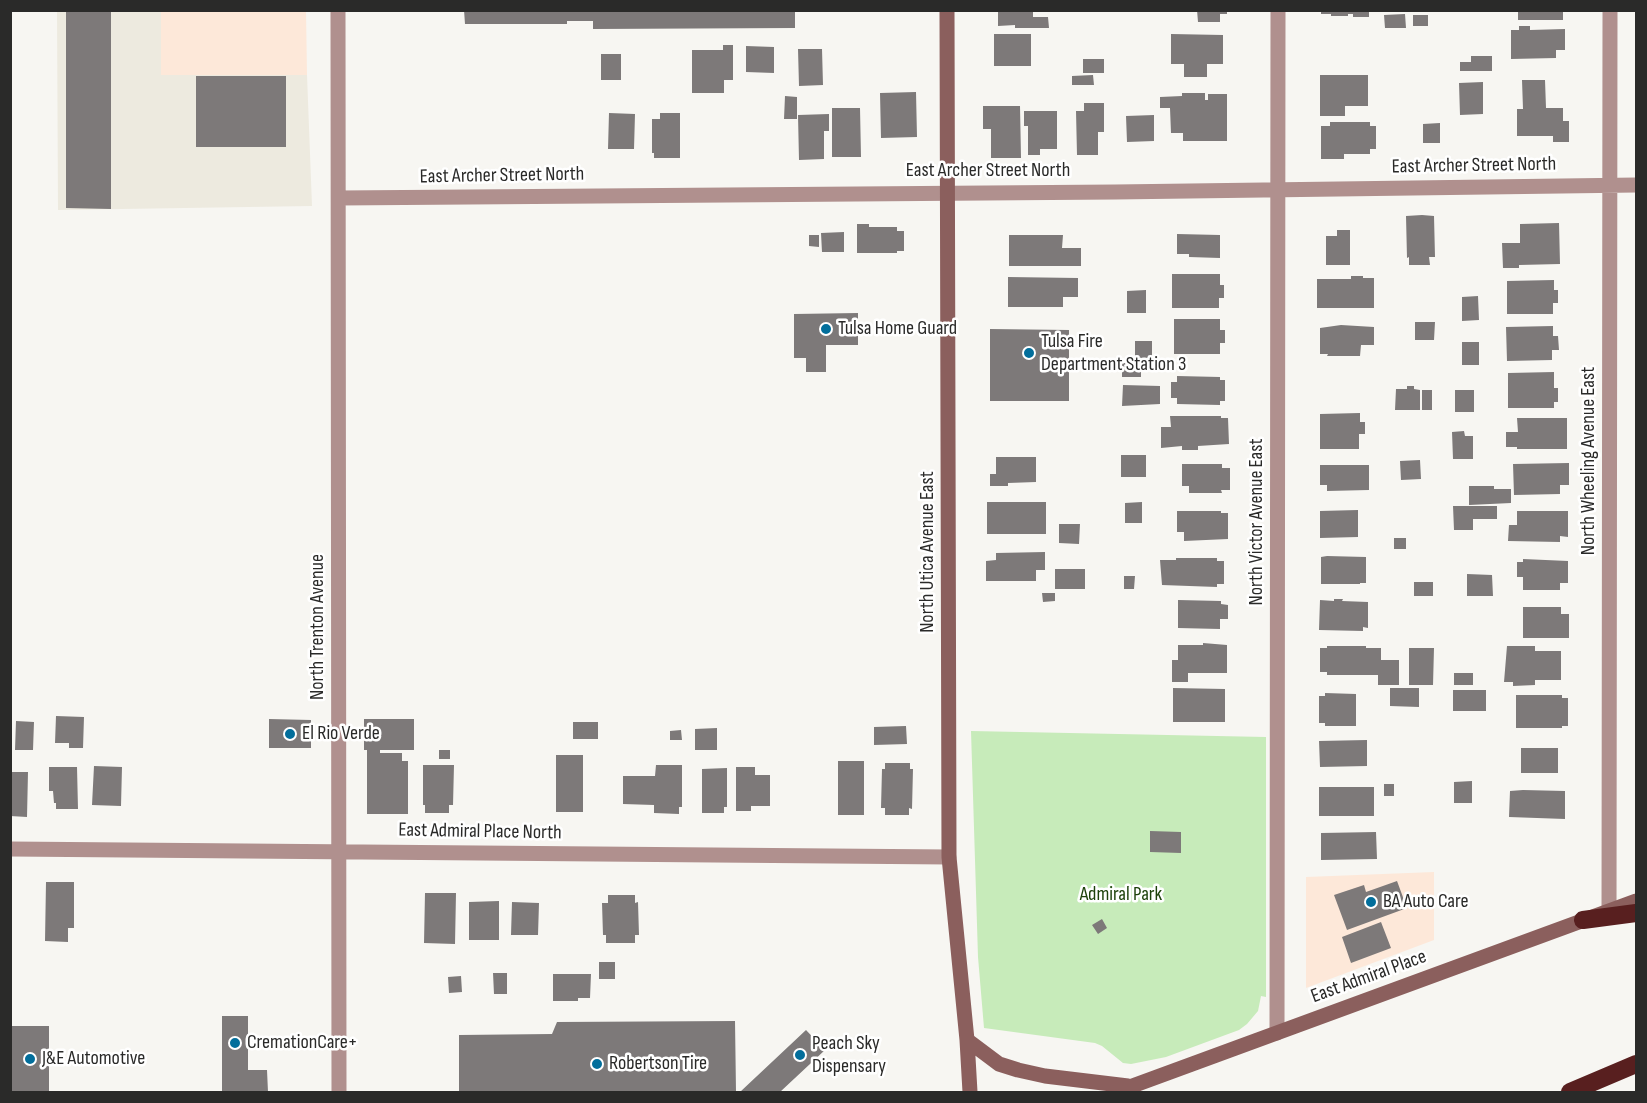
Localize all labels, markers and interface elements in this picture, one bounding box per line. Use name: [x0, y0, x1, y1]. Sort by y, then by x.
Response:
street label: East Archer Street North: [1392, 153, 1556, 179]
street label: East Archer Street North: [906, 159, 1070, 183]
street label: East Archer Street North: [420, 163, 584, 189]
place label: Tulsa Home Guard: [838, 317, 957, 341]
marker: Tulsa Home Guard: [819, 322, 833, 336]
place label: Tulsa Fire Department Station 3: [1041, 330, 1186, 377]
marker: Tulsa Fire Department Station 3: [1022, 346, 1036, 360]
street label: North Wheeling Avenue East: [1577, 367, 1601, 555]
street label: North Victor Avenue East: [1245, 438, 1269, 606]
street label: North Utica Avenue East: [916, 471, 940, 633]
street label: North Trenton Avenue: [306, 554, 330, 700]
place label: El Rio Verde: [302, 722, 380, 746]
marker: El Rio Verde: [283, 727, 297, 741]
street label: East Admiral Place North: [398, 819, 562, 845]
park label: Admiral Park: [1080, 883, 1162, 907]
place label: BA Auto Care: [1383, 890, 1468, 914]
marker: BA Auto Care: [1364, 895, 1378, 909]
street label: East Admiral Place: [1308, 945, 1430, 1009]
place label: CremationCare+: [247, 1031, 358, 1055]
place label: Peach Sky Dispensary: [812, 1032, 886, 1079]
marker: CremationCare+: [228, 1036, 242, 1050]
place label: J&E Automotive: [42, 1047, 145, 1071]
marker: Peach Sky Dispensary: [793, 1048, 807, 1062]
marker: J&E Automotive: [23, 1052, 37, 1066]
place label: Robertson Tire: [609, 1052, 707, 1076]
marker: Robertson Tire: [590, 1057, 604, 1071]

